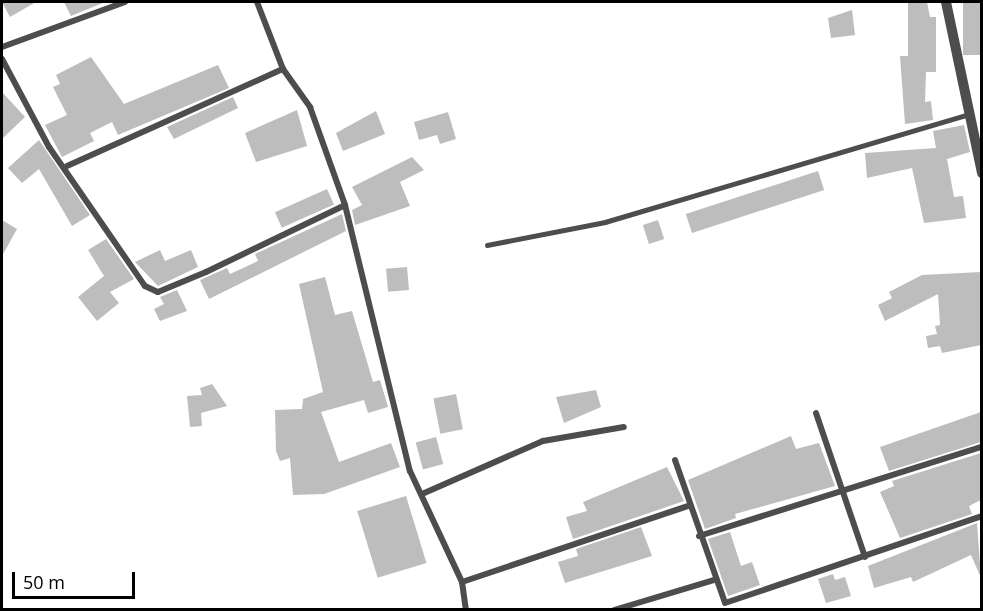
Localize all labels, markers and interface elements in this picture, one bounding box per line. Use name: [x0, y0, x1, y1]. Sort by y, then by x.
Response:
scale bar: [15, 560, 138, 598]
text: 50 m: [23, 570, 65, 594]

